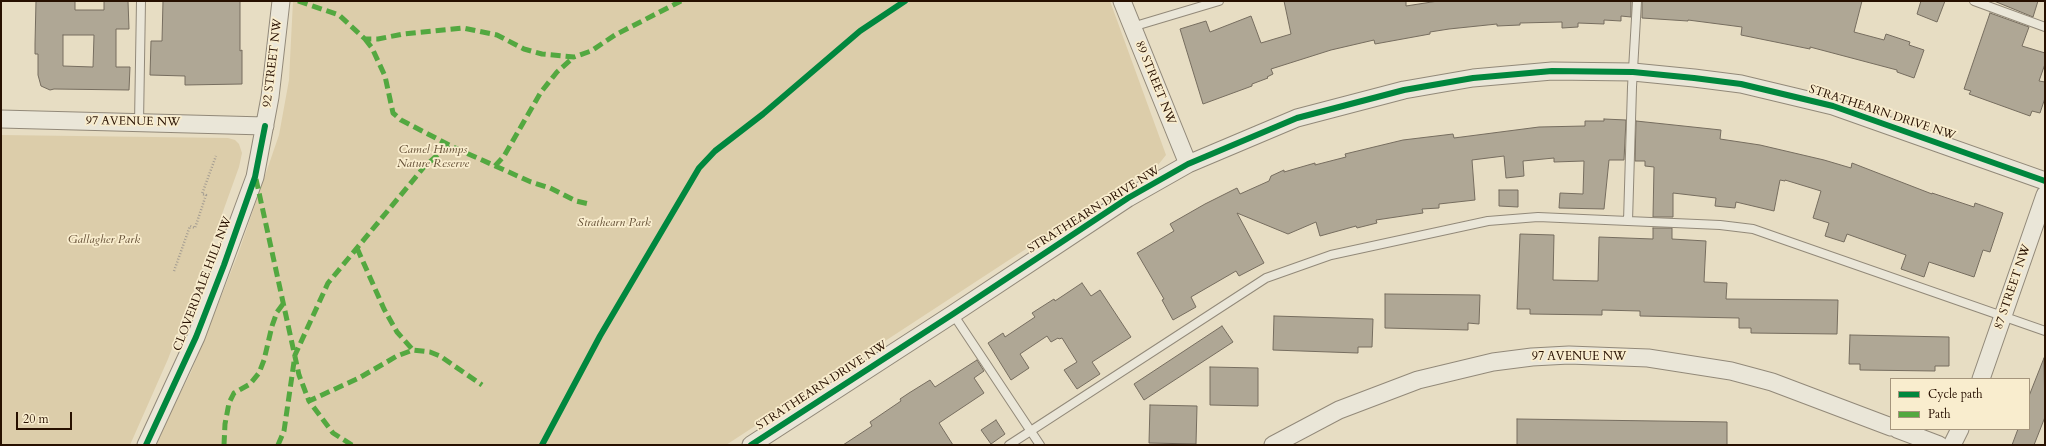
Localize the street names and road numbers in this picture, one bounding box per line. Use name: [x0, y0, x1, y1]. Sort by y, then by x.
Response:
street label: 92 STREET NW: [260, 18, 286, 108]
street label: 89 STREET NW: [1132, 39, 1178, 127]
street label: STRATHEARN DRIVE NW: [1807, 82, 1957, 144]
street label: 97 AVENUE NW: [86, 114, 180, 130]
street label: STRATHEARN DRIVE NW: [1025, 163, 1163, 257]
street label: CLOVERDALE HILL NW: [171, 215, 235, 353]
street label: 87 STREET NW: [1992, 243, 2034, 331]
street label: STRATHEARN DRIVE NW: [754, 338, 890, 434]
street label: 97 AVENUE NW: [1532, 350, 1626, 364]

